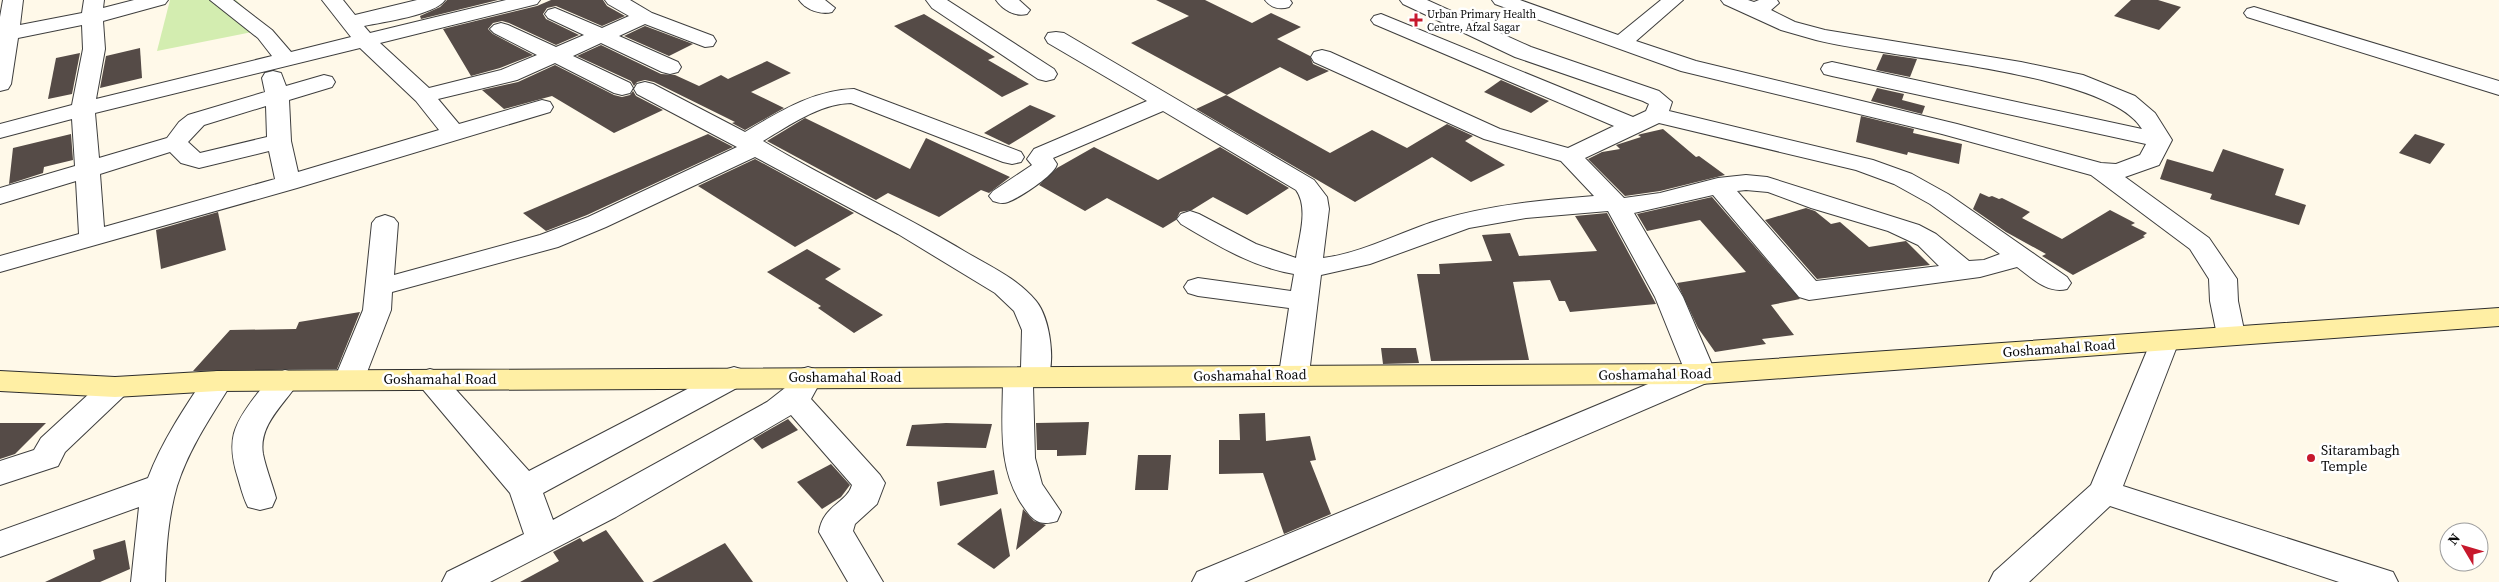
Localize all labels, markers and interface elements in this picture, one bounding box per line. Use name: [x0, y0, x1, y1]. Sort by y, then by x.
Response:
place label: Urban Primary Health Centre, Afzal Sagar: [1427, 7, 1536, 35]
marker: Urban Primary Health Centre, Afzal Sagar: [1409, 13, 1423, 27]
street label: Goshamahal Road: [2002, 334, 2116, 362]
street label: Goshamahal Road: [1598, 363, 1712, 385]
street label: Goshamahal Road: [1193, 364, 1307, 386]
street label: Goshamahal Road: [788, 367, 902, 387]
street label: Goshamahal Road: [383, 369, 497, 389]
place label: Sitarambagh Temple: [2321, 440, 2400, 476]
marker: Sitarambagh Temple: [2305, 452, 2317, 464]
north arrow: [2439, 522, 2489, 572]
text: N: [2443, 529, 2465, 549]

